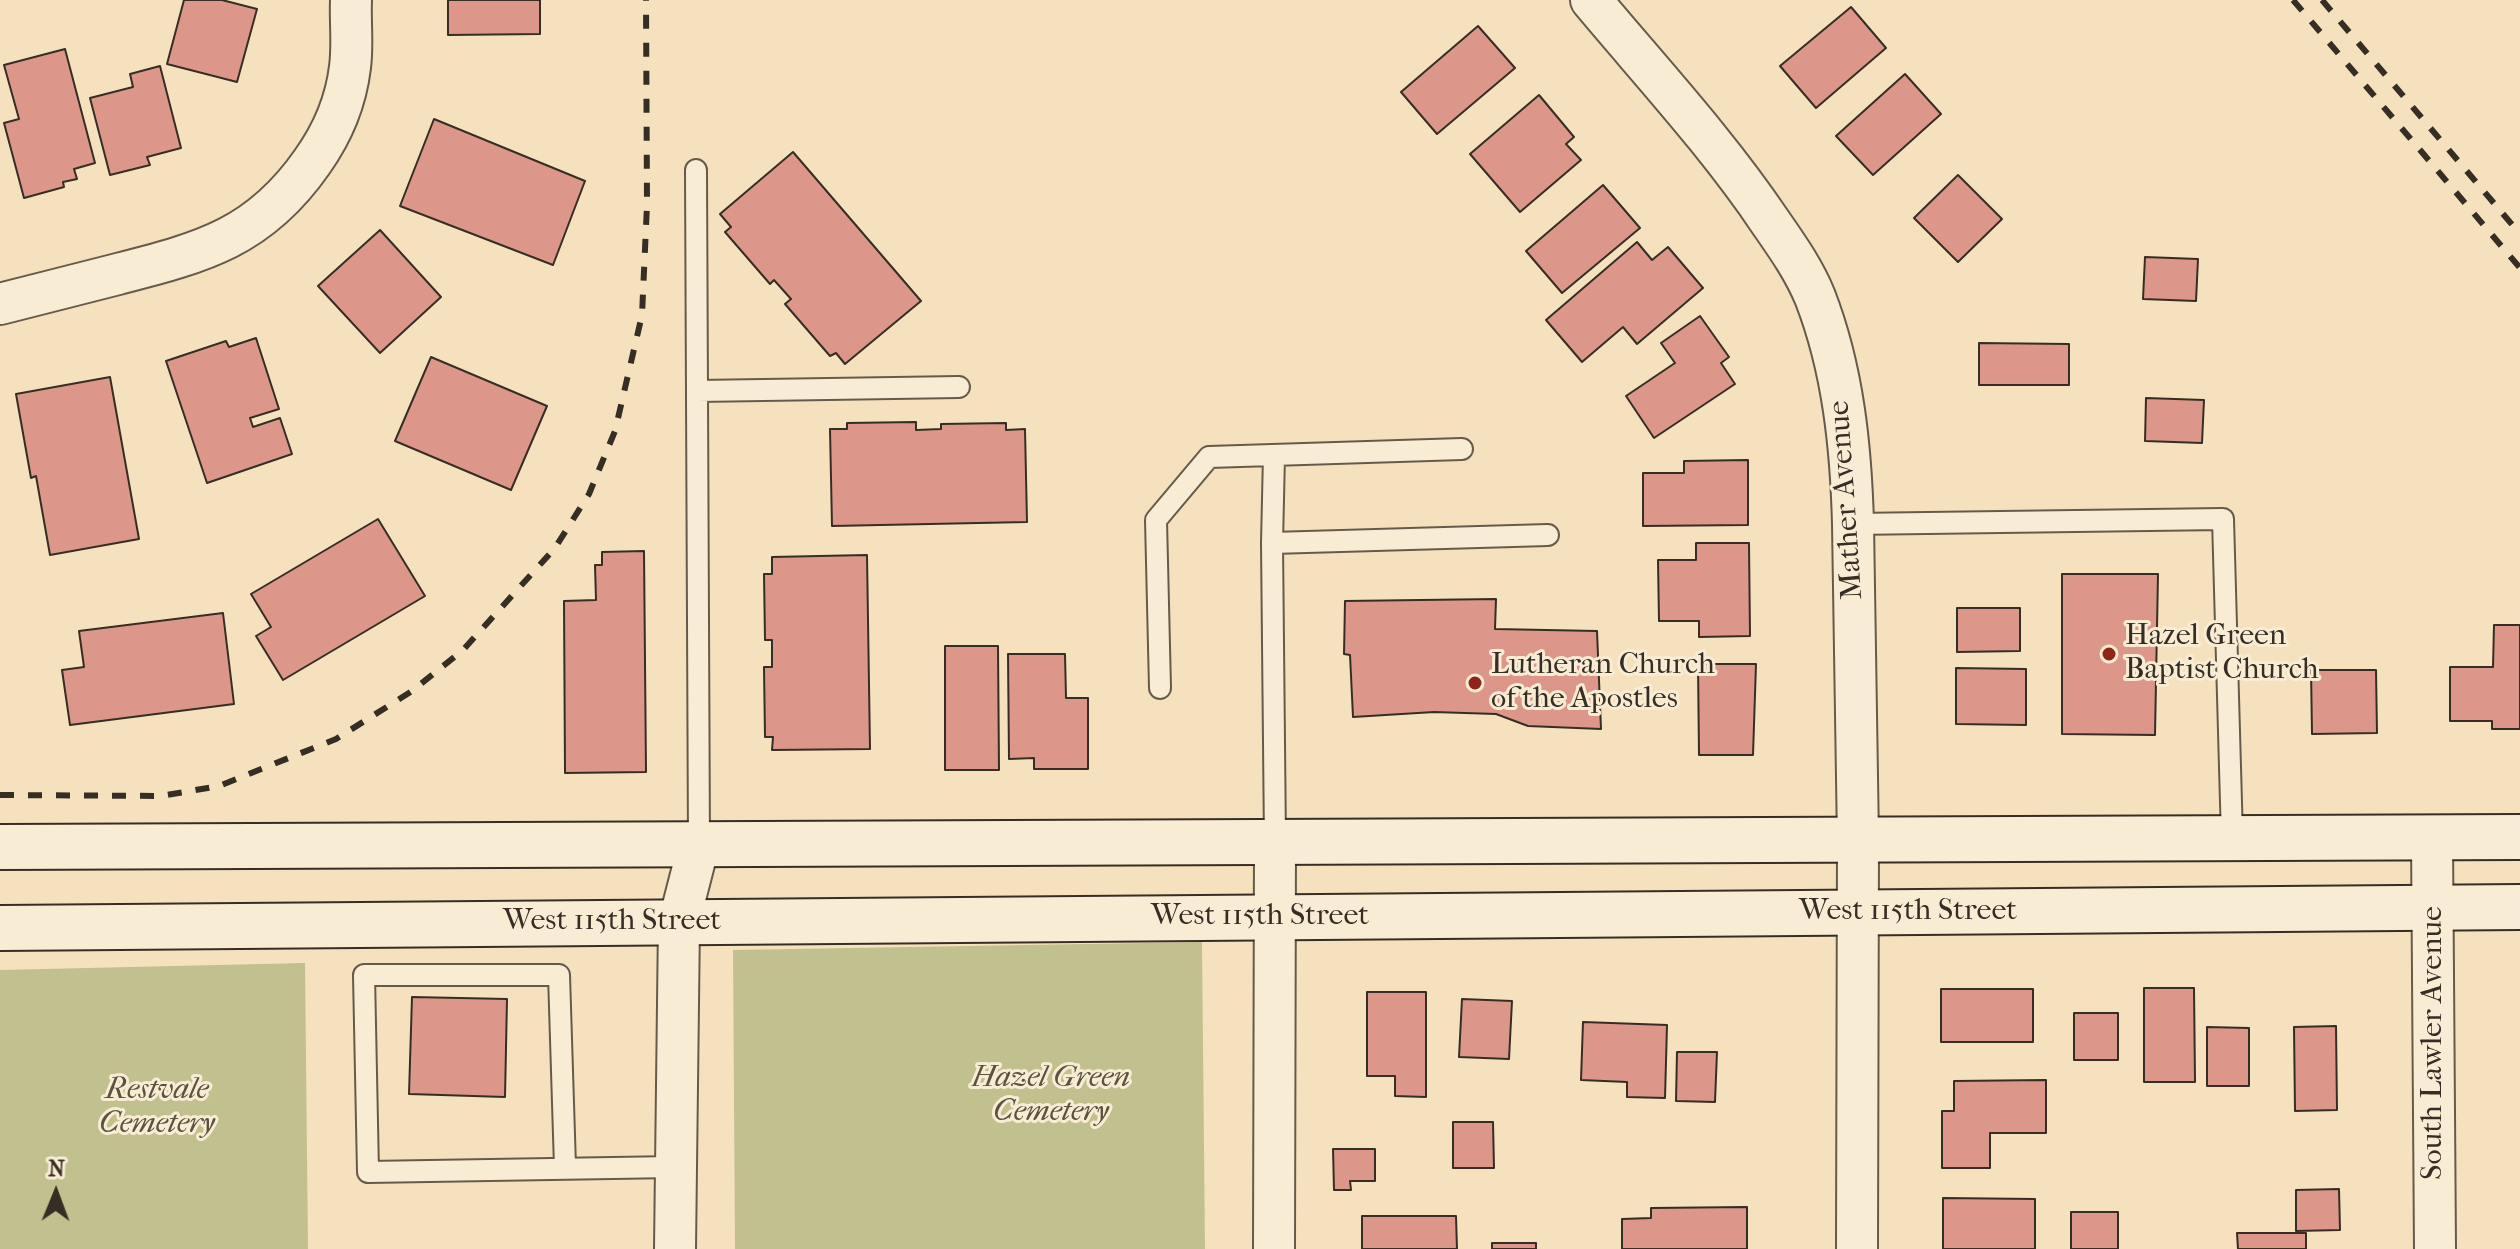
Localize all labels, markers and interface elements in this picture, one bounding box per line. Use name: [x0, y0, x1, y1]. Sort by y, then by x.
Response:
street label: Mather Avenue: [1822, 399, 1872, 601]
place label: Hazel Green Baptist Church: [2125, 619, 2319, 690]
marker: Hazel Green Baptist Church: [2100, 645, 2118, 663]
place label: Lutheran Church of the Apostles: [1491, 648, 1715, 718]
marker: Lutheran Church of the Apostles: [1466, 674, 1484, 692]
street label: West 115th Street: [1799, 894, 2017, 930]
street label: West 115th Street: [1151, 899, 1369, 935]
street label: West 115th Street: [503, 904, 721, 940]
street label: South Lawler Avenue: [2416, 906, 2452, 1180]
park label: Hazel Green Cemetery: [972, 1061, 1130, 1132]
park label: Restvale Cemetery: [99, 1073, 215, 1144]
north arrow: [16, 1153, 96, 1233]
text: N: [48, 1156, 65, 1182]

